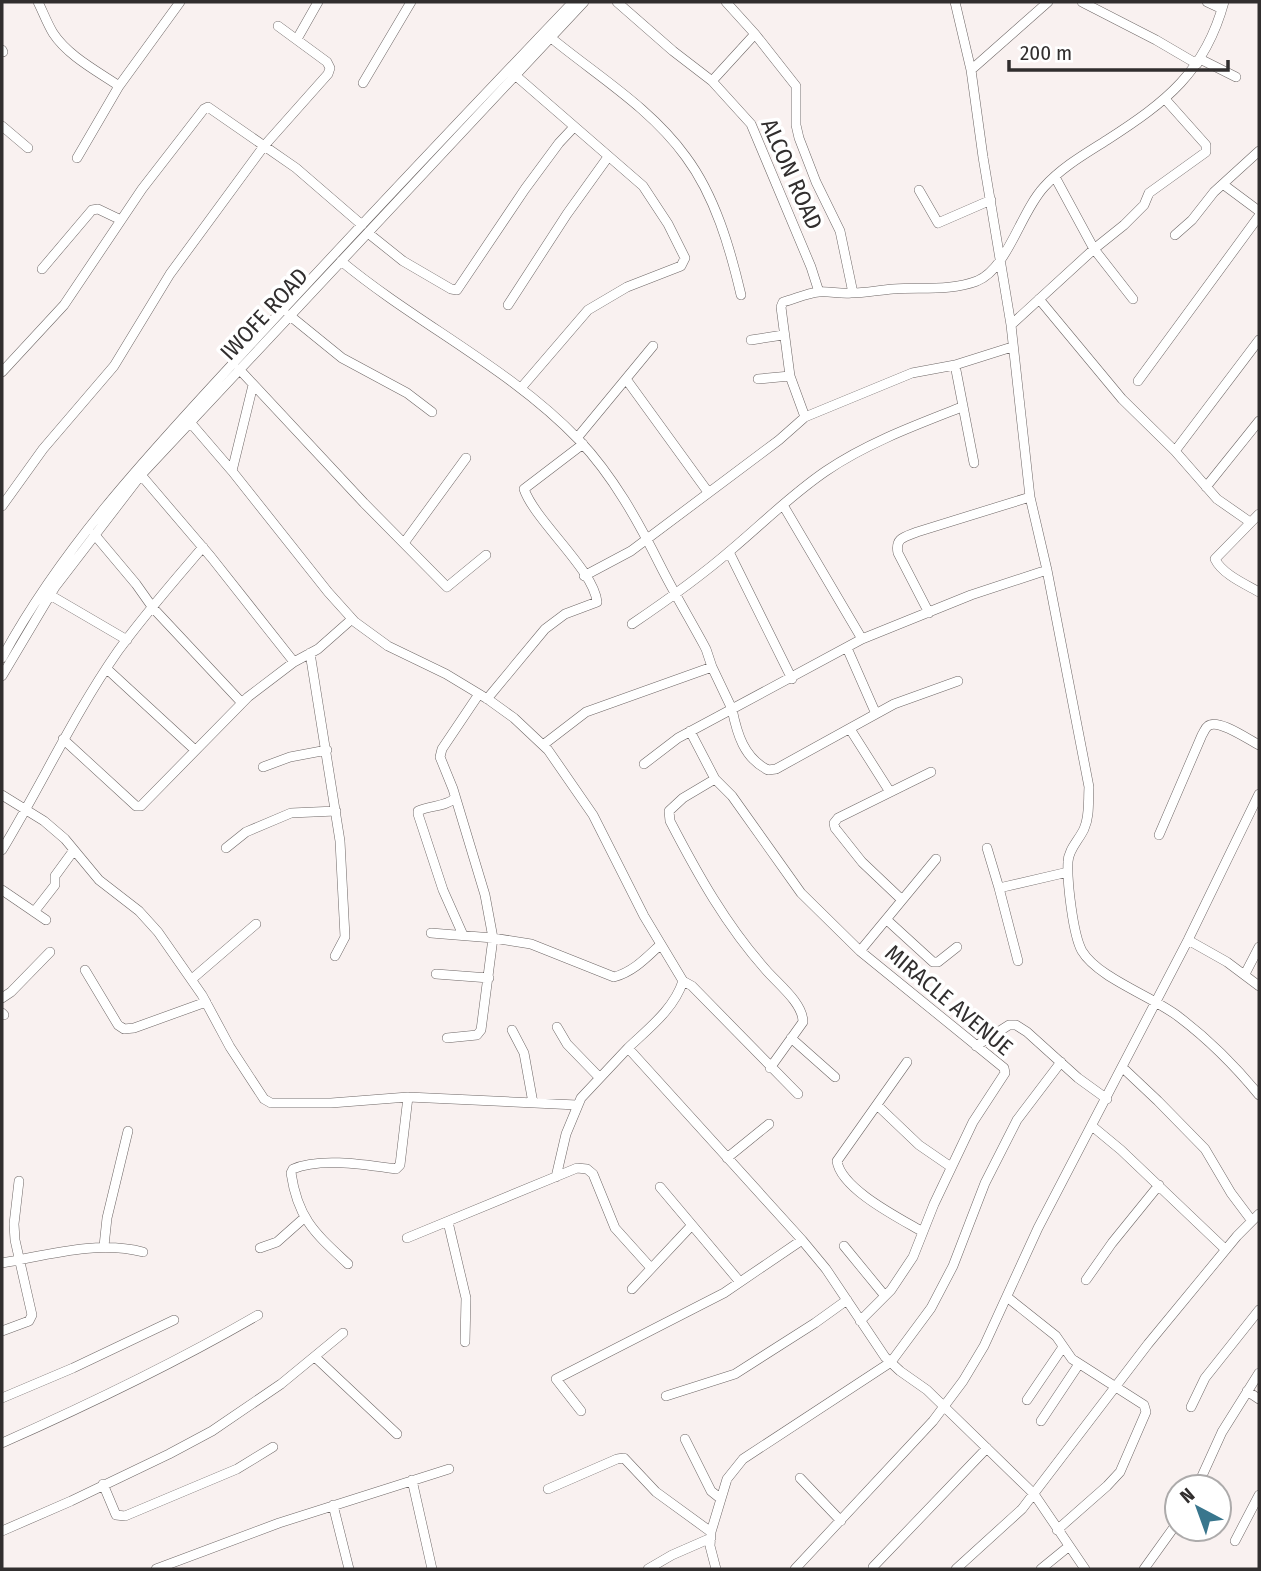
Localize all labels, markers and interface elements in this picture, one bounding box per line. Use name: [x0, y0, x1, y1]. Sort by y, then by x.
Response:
scale bar: [1009, 28, 1228, 72]
text: 200 m: [1020, 40, 1072, 66]
street label: ALCON ROAD: [755, 114, 829, 234]
street label: IWOFE ROAD: [214, 262, 314, 366]
street label: MIRACLE AVENUE: [880, 939, 1018, 1061]
north arrow: [1163, 1473, 1233, 1543]
text: N: [1175, 1483, 1199, 1508]

